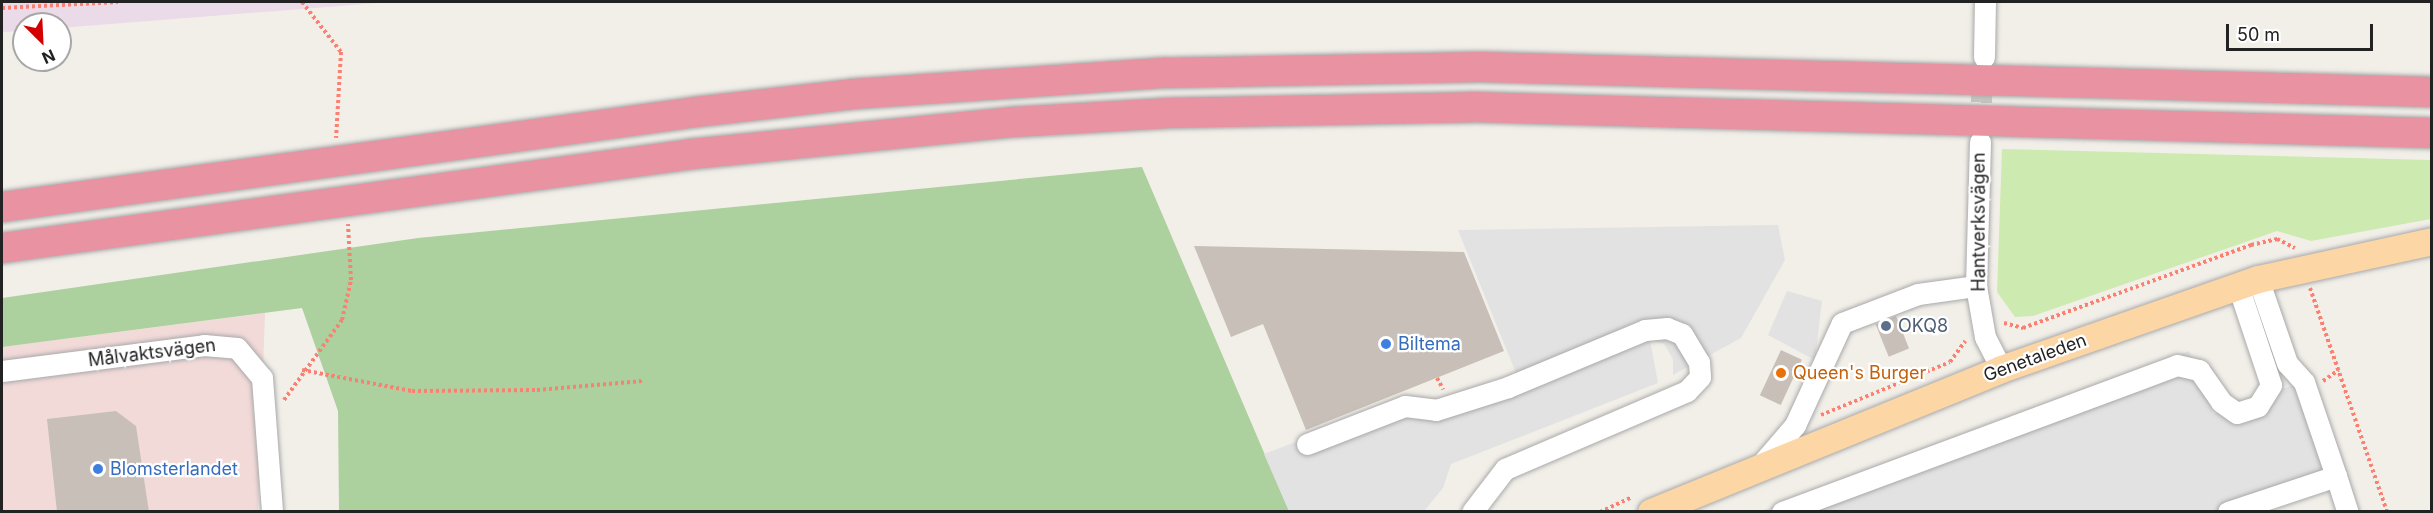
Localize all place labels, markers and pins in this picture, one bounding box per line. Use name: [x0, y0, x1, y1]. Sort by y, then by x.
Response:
place label: OKQ8: [1898, 315, 1948, 337]
marker: OKQ8: [1879, 319, 1893, 333]
place label: Biltema: [1398, 333, 1461, 355]
marker: Biltema: [1379, 337, 1393, 351]
place label: Queen's Burger: [1793, 362, 1926, 384]
marker: Queen's Burger: [1774, 366, 1788, 380]
place label: Blomsterlandet: [110, 458, 238, 480]
marker: Blomsterlandet: [91, 462, 105, 476]

